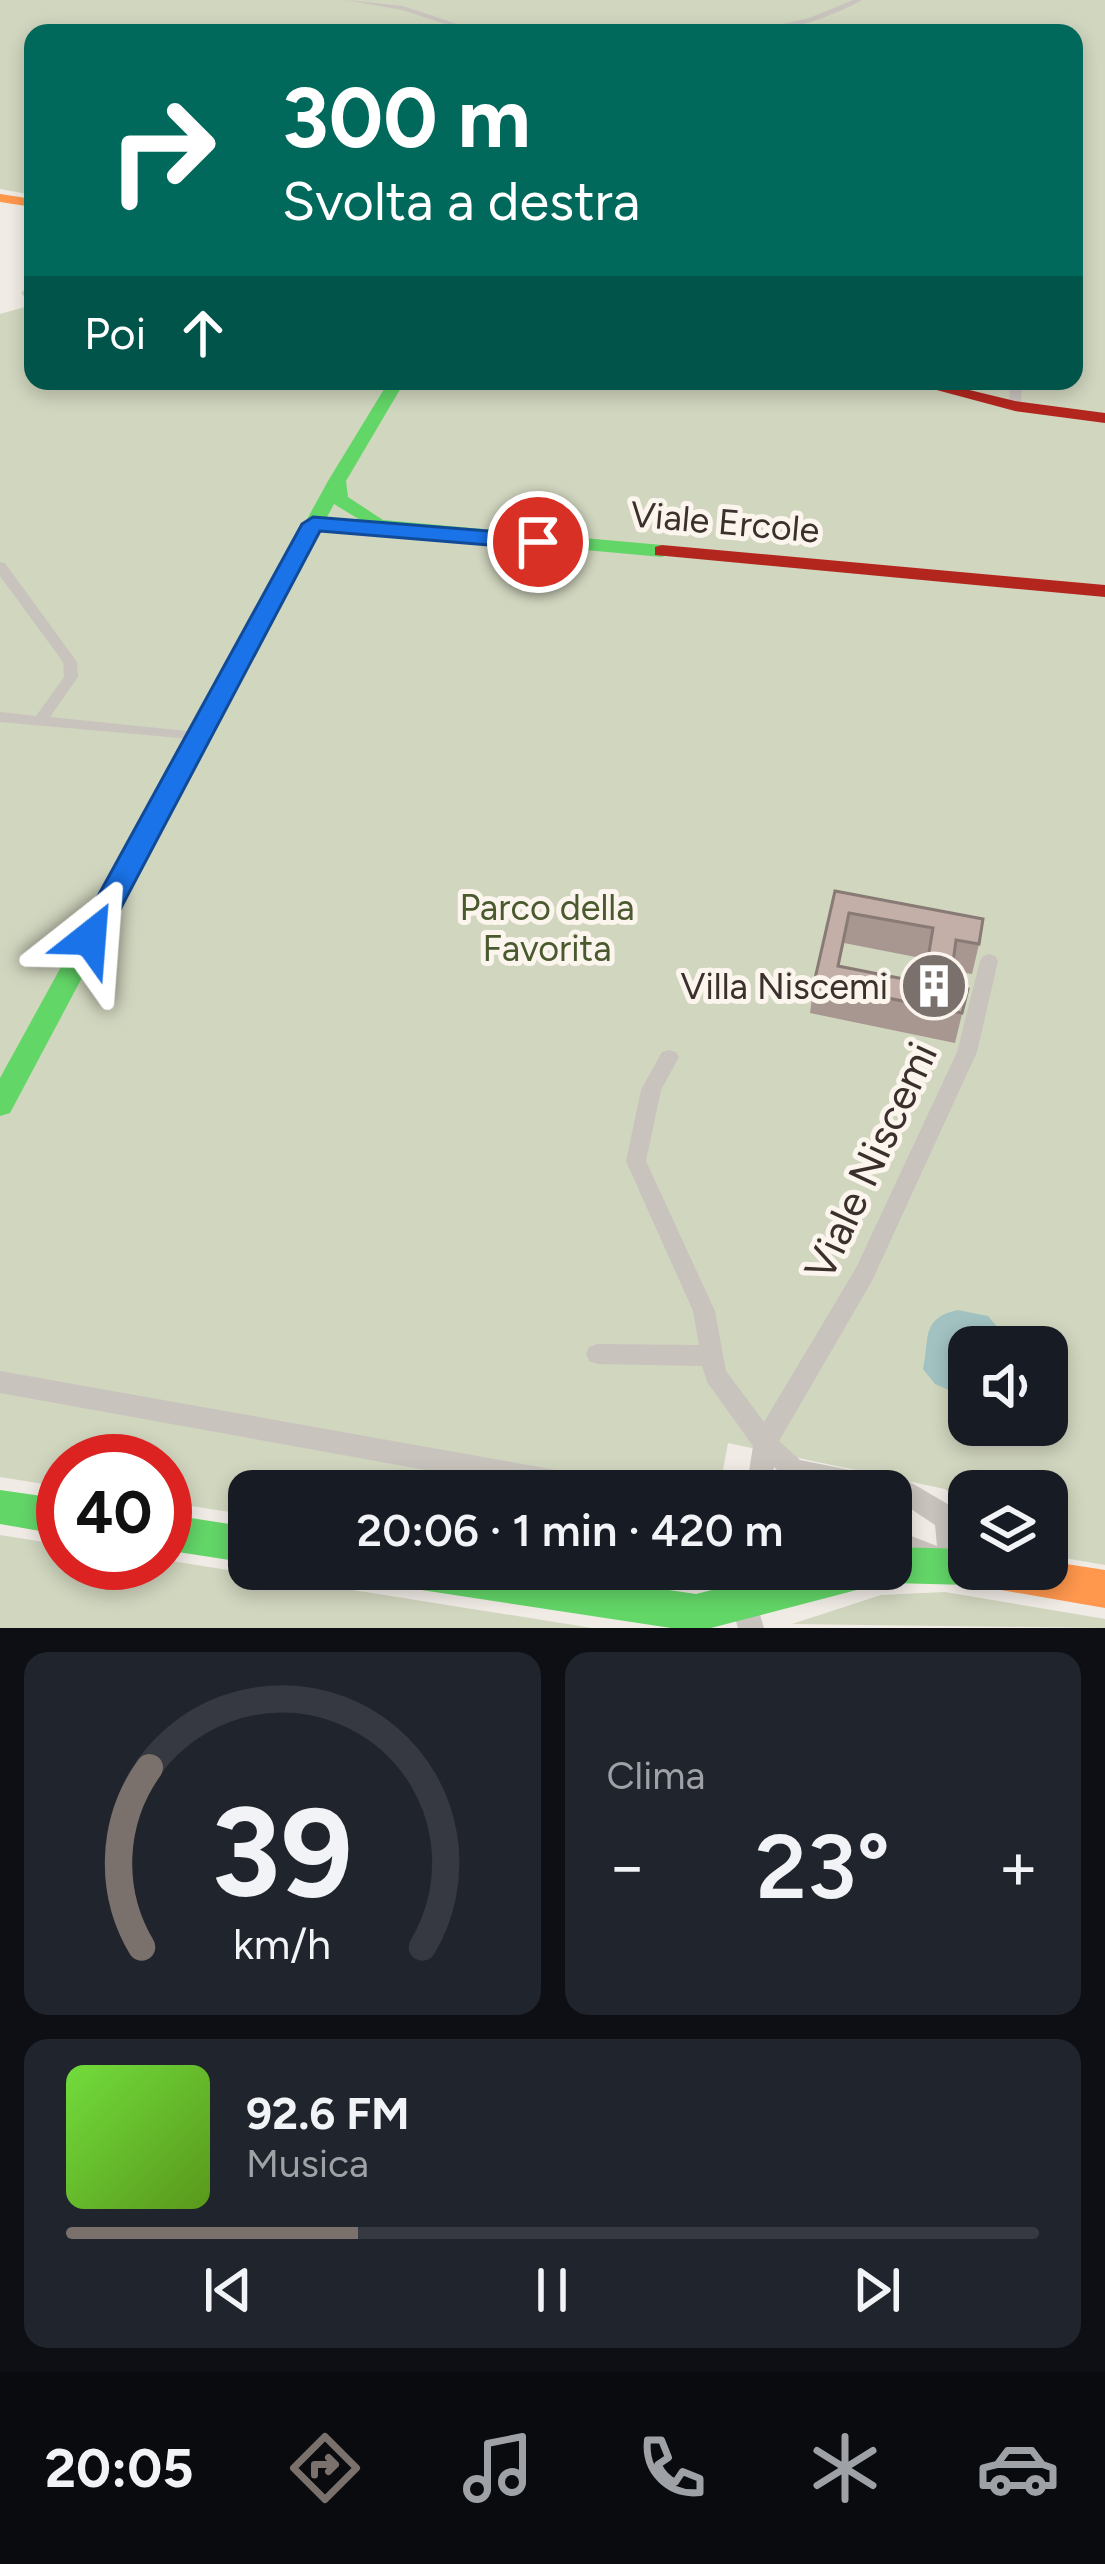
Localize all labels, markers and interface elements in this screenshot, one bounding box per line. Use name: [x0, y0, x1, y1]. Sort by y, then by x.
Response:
text: 300 m: [282, 67, 531, 168]
icon: right: [84, 72, 240, 228]
text: Svolta a destra: [282, 169, 640, 234]
icon: ahead: [170, 300, 236, 366]
text: Poi: [84, 306, 146, 360]
pin: [487, 491, 589, 593]
street label: Viale Ercole: [629, 492, 821, 552]
icon: arrive: [505, 509, 571, 575]
position arrow: [27, 875, 153, 1001]
park label: Parco della Favorita: [459, 886, 635, 970]
building icon: Villa Niscemi: [899, 951, 969, 1021]
place label: Villa Niscemi: [680, 965, 888, 1008]
street label: Viale Niscemi: [794, 1034, 948, 1288]
map controls: [948, 1326, 1068, 1590]
button: sound: [948, 1326, 1068, 1446]
speed limit sign: 40: [36, 1434, 192, 1590]
button: layers: [948, 1470, 1068, 1590]
text: 20:06 · 1 min · 420 m: [357, 1503, 783, 1557]
text: Clima: [607, 1752, 705, 1799]
text: 39: [211, 1777, 353, 1927]
text: 23°: [755, 1812, 890, 1921]
text: −: [607, 1826, 648, 1906]
text: +: [998, 1826, 1039, 1906]
text: km/h: [233, 1917, 331, 1969]
text: 92.6 FM: [246, 2086, 410, 2140]
text: Musica: [246, 2140, 369, 2187]
icon: previous: [195, 2257, 261, 2323]
icon: pause: [519, 2257, 585, 2323]
icon: next: [844, 2257, 910, 2323]
icon: directions: [283, 2426, 367, 2510]
icon: music: [456, 2426, 540, 2510]
icon: phone: [630, 2426, 714, 2510]
icon: climate: [803, 2426, 887, 2510]
icon: car: [976, 2426, 1060, 2510]
text: 20:05: [45, 2436, 194, 2501]

